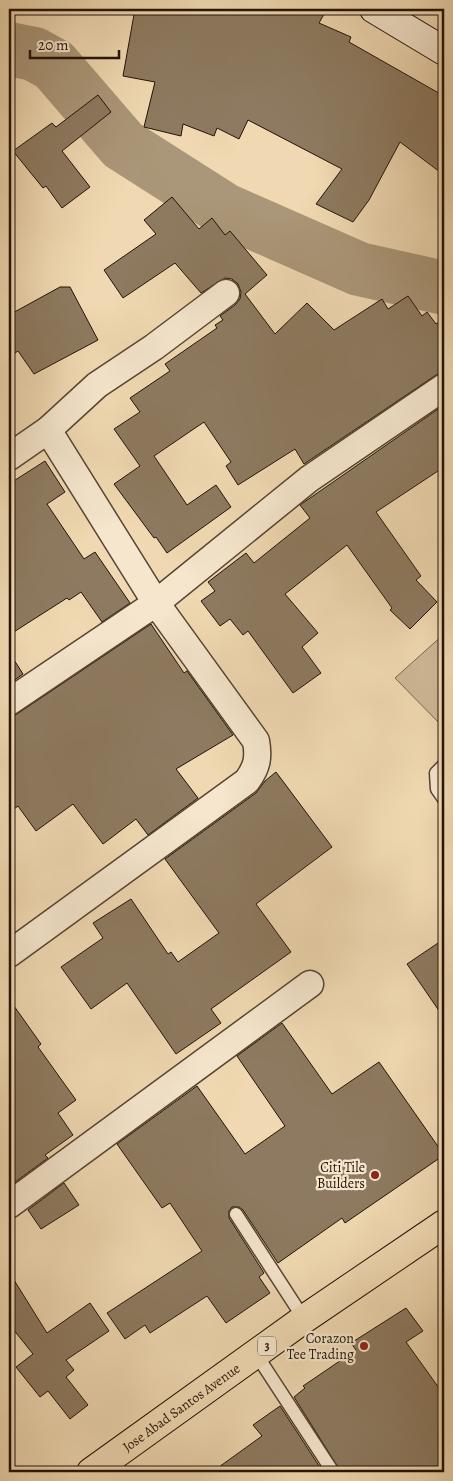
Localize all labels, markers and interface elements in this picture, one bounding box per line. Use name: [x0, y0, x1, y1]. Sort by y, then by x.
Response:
scale bar: [30, 28, 119, 60]
text: 20 m: [38, 35, 69, 55]
place label: Citi Tile Builders: [317, 1158, 365, 1193]
marker: Citi Tile Builders: [369, 1169, 381, 1181]
place label: Corazon Tee Trading: [287, 1329, 354, 1364]
road number: 3: [258, 1336, 276, 1355]
marker: Corazon Tee Trading: [358, 1340, 370, 1352]
street label: Jose Abad Santos Avenue: [119, 1359, 244, 1456]

